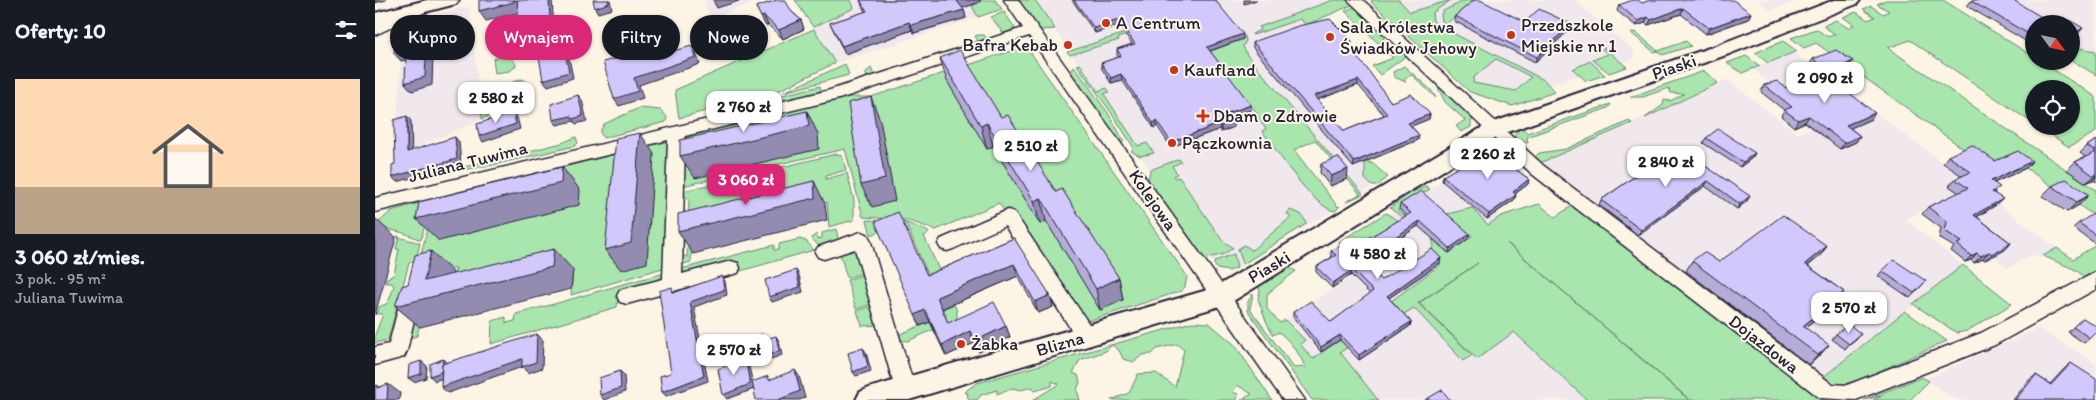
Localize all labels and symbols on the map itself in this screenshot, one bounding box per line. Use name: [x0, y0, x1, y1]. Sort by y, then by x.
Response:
place label: A Centrum: [1116, 12, 1201, 34]
place label: Przedszkole Miejskie nr 1: [1521, 14, 1617, 57]
north arrow: [2025, 15, 2080, 70]
place label: Sala Królestwa Świadków Jehowy: [1340, 16, 1477, 59]
marker: A Centrum: [1100, 17, 1112, 29]
marker: Przedszkole Miejskie nr 1: [1505, 29, 1517, 41]
marker: Sala Królestwa Świadków Jehowy: [1324, 31, 1336, 43]
place label: Bafra Kebab: [963, 34, 1058, 56]
marker: Bafra Kebab: [1062, 39, 1074, 51]
street label: Piaski: [1649, 49, 1699, 85]
place label: Kaufland: [1184, 59, 1256, 81]
pin: 2 090 zł: [1773, 62, 1877, 104]
marker: Kaufland: [1168, 64, 1180, 76]
pin: 2 580 zł: [444, 82, 548, 124]
pin: 2 760 zł: [692, 90, 796, 133]
place label: Dbam o Zdrowie: [1213, 105, 1337, 127]
marker: Dbam o Zdrowie: [1197, 110, 1209, 122]
pin: 2 510 zł: [979, 130, 1083, 172]
place label: Pączkownia: [1182, 132, 1273, 154]
street label: Juliana Tuwima: [406, 136, 530, 187]
marker: Pączkownia: [1166, 137, 1178, 149]
pin: 2 260 zł: [1436, 138, 1540, 180]
pin: 2 840 zł: [1614, 146, 1718, 188]
pin: 3 060 zł: [694, 164, 798, 206]
street label: Kolejowa: [1124, 165, 1182, 235]
pin: 4 580 zł: [1326, 238, 1430, 280]
street label: Piaski: [1244, 246, 1294, 288]
pin: 2 570 zł: [1797, 292, 1901, 334]
street label: Dojazdowa: [1724, 310, 1804, 379]
street label: Blizna: [1034, 327, 1087, 361]
place label: Żabka: [971, 333, 1018, 355]
pin: 2 570 zł: [682, 334, 786, 376]
marker: Żabka: [955, 338, 967, 350]

